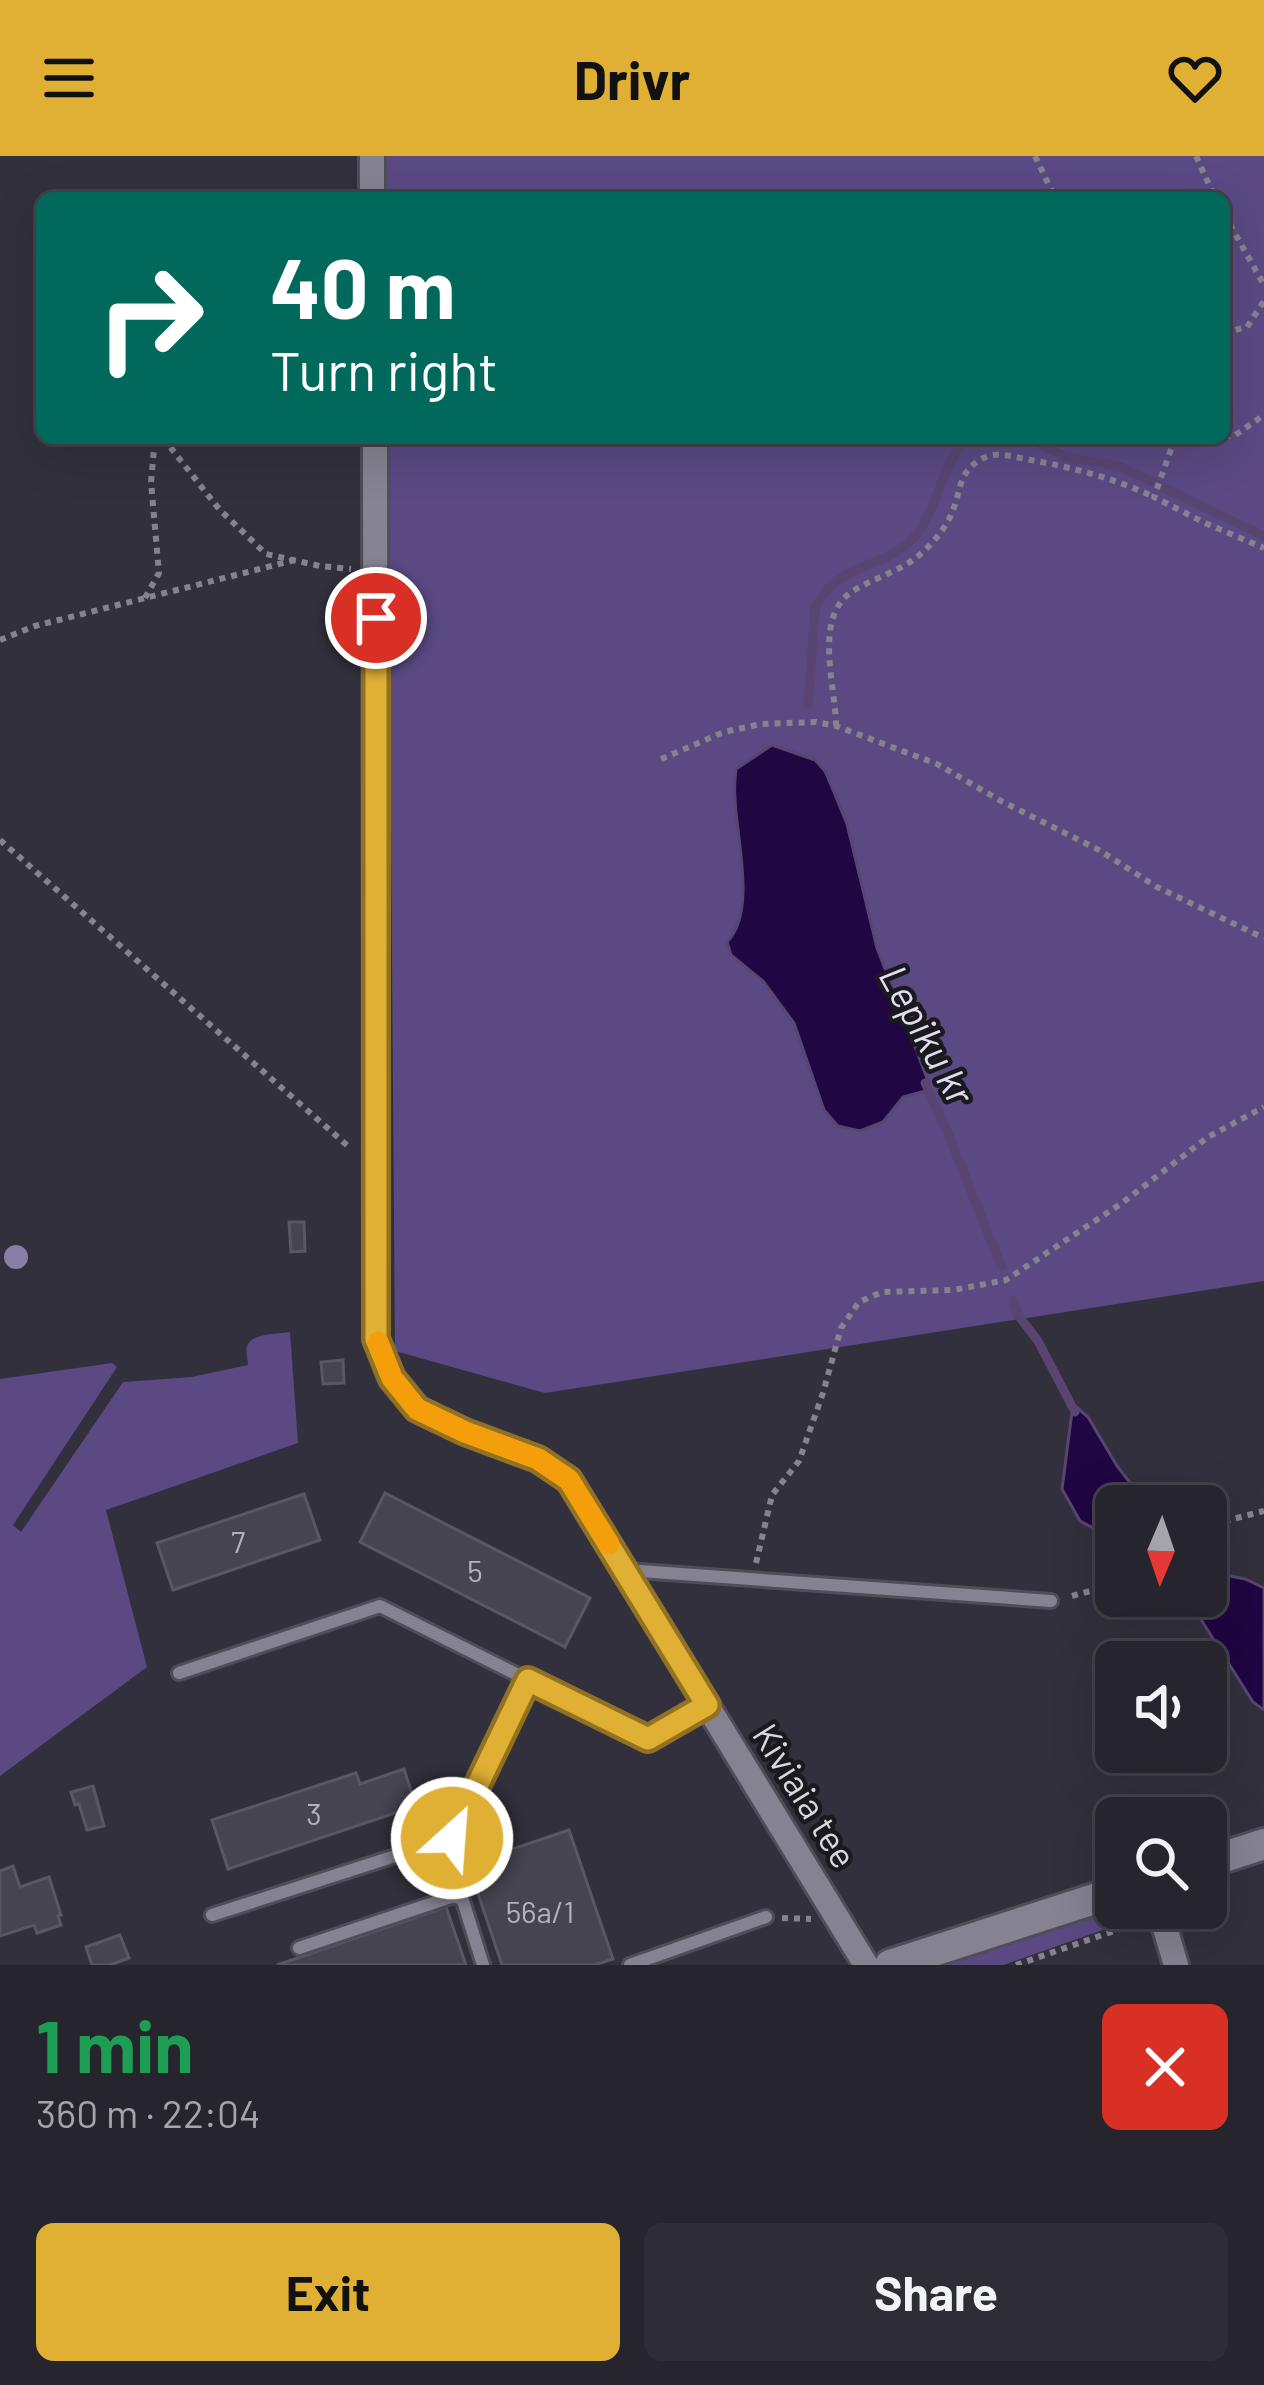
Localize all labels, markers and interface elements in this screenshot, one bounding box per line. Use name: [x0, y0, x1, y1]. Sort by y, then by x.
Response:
icon: menu: [36, 45, 102, 111]
icon: heart: [1162, 45, 1228, 111]
text: Drivr: [574, 46, 690, 111]
text: 40 m: [270, 235, 456, 336]
icon: right: [72, 240, 228, 396]
text: Turn right: [270, 337, 498, 402]
pin: [325, 567, 427, 669]
icon: arrive: [343, 585, 409, 651]
water label: Lepiku kr: [871, 956, 986, 1113]
north arrow: [1095, 1485, 1227, 1617]
map controls: [1095, 1485, 1227, 1929]
house number: 7: [231, 1523, 245, 1559]
house number: 5: [467, 1552, 483, 1588]
button: sound: [1095, 1641, 1227, 1773]
street label: Kiviaia tee: [745, 1715, 867, 1875]
position arrow: [389, 1775, 515, 1901]
house number: 3: [306, 1795, 322, 1831]
button: search: [1095, 1797, 1227, 1929]
house number: 56a/1: [506, 1893, 574, 1929]
text: 1 min: [36, 2001, 194, 2087]
button: close: [1102, 2004, 1228, 2130]
text: 360 m · 22:04: [36, 2089, 261, 2136]
button: Exit: [36, 2223, 620, 2361]
button: Share: [644, 2223, 1228, 2361]

